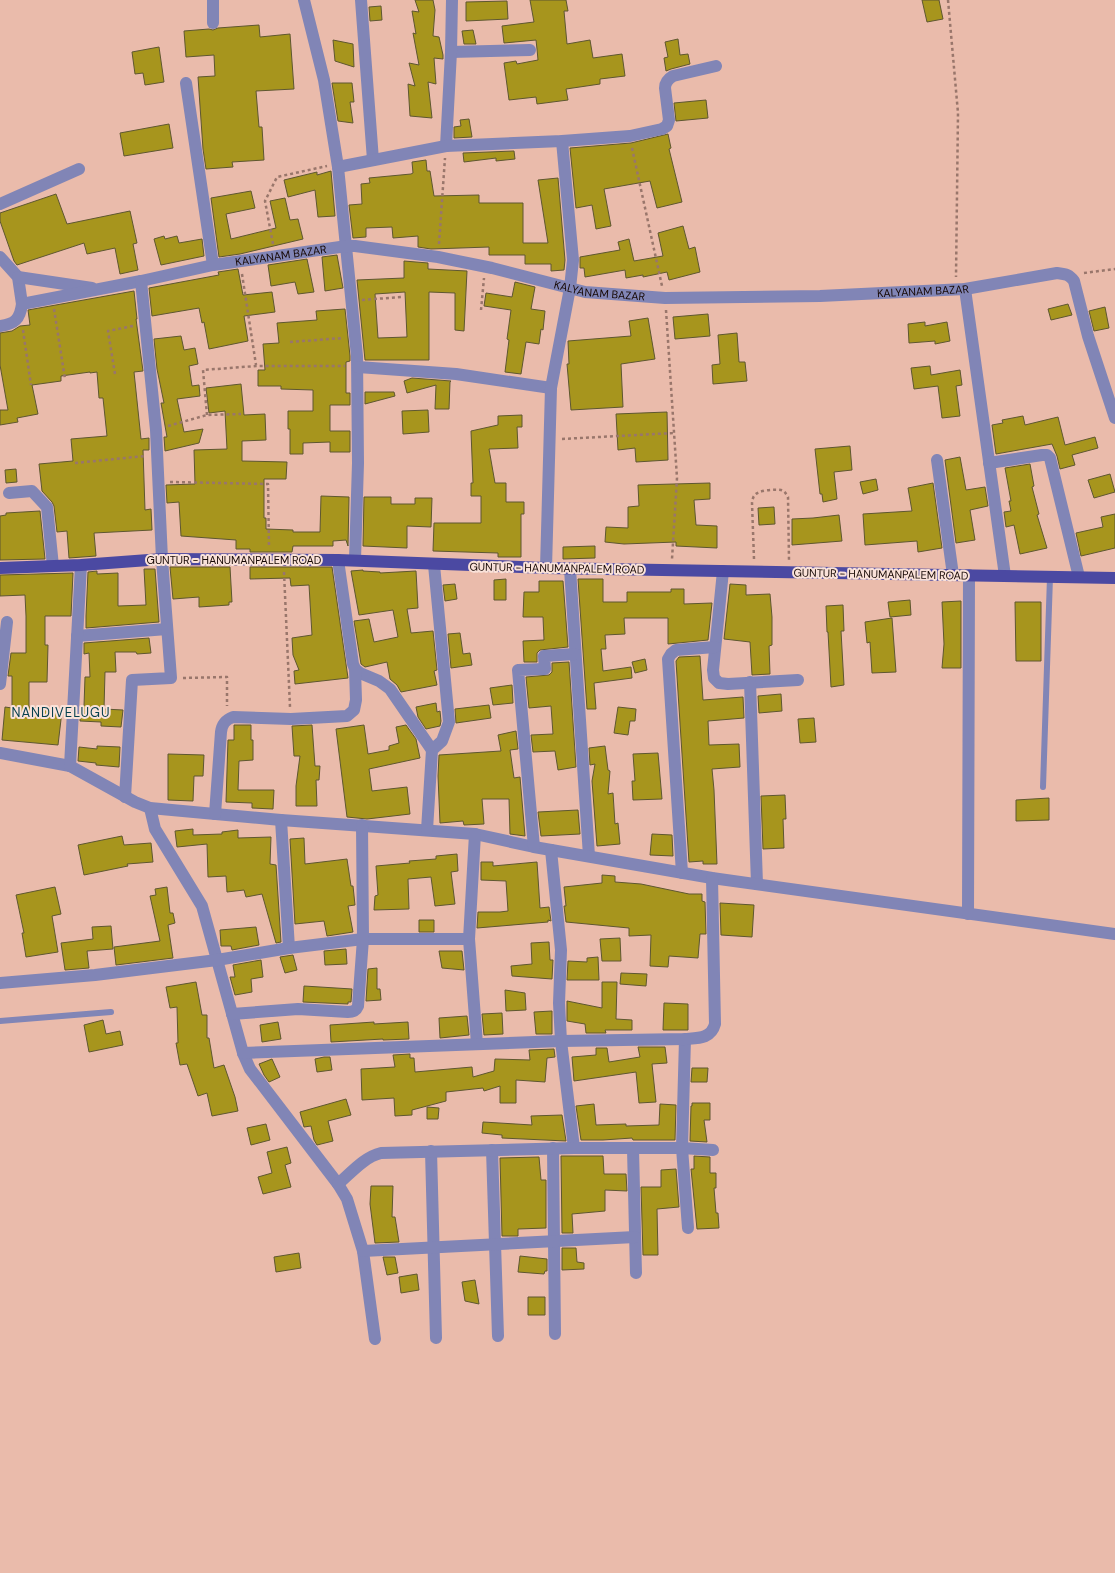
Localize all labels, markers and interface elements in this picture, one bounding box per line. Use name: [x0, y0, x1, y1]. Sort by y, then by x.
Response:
street label: KALYANAM BAZAR: [234, 242, 327, 269]
street label: KALYANAM BAZAR: [553, 277, 646, 303]
street label: KALYANAM BAZAR: [877, 281, 970, 300]
street label: GUNTUR - HANUMANPALEM ROAD: [147, 553, 322, 567]
street label: GUNTUR - HANUMANPALEM ROAD: [469, 559, 645, 577]
street label: GUNTUR - HANUMANPALEM ROAD: [793, 565, 969, 583]
district label: NANDIVELUGU: [12, 704, 110, 721]

